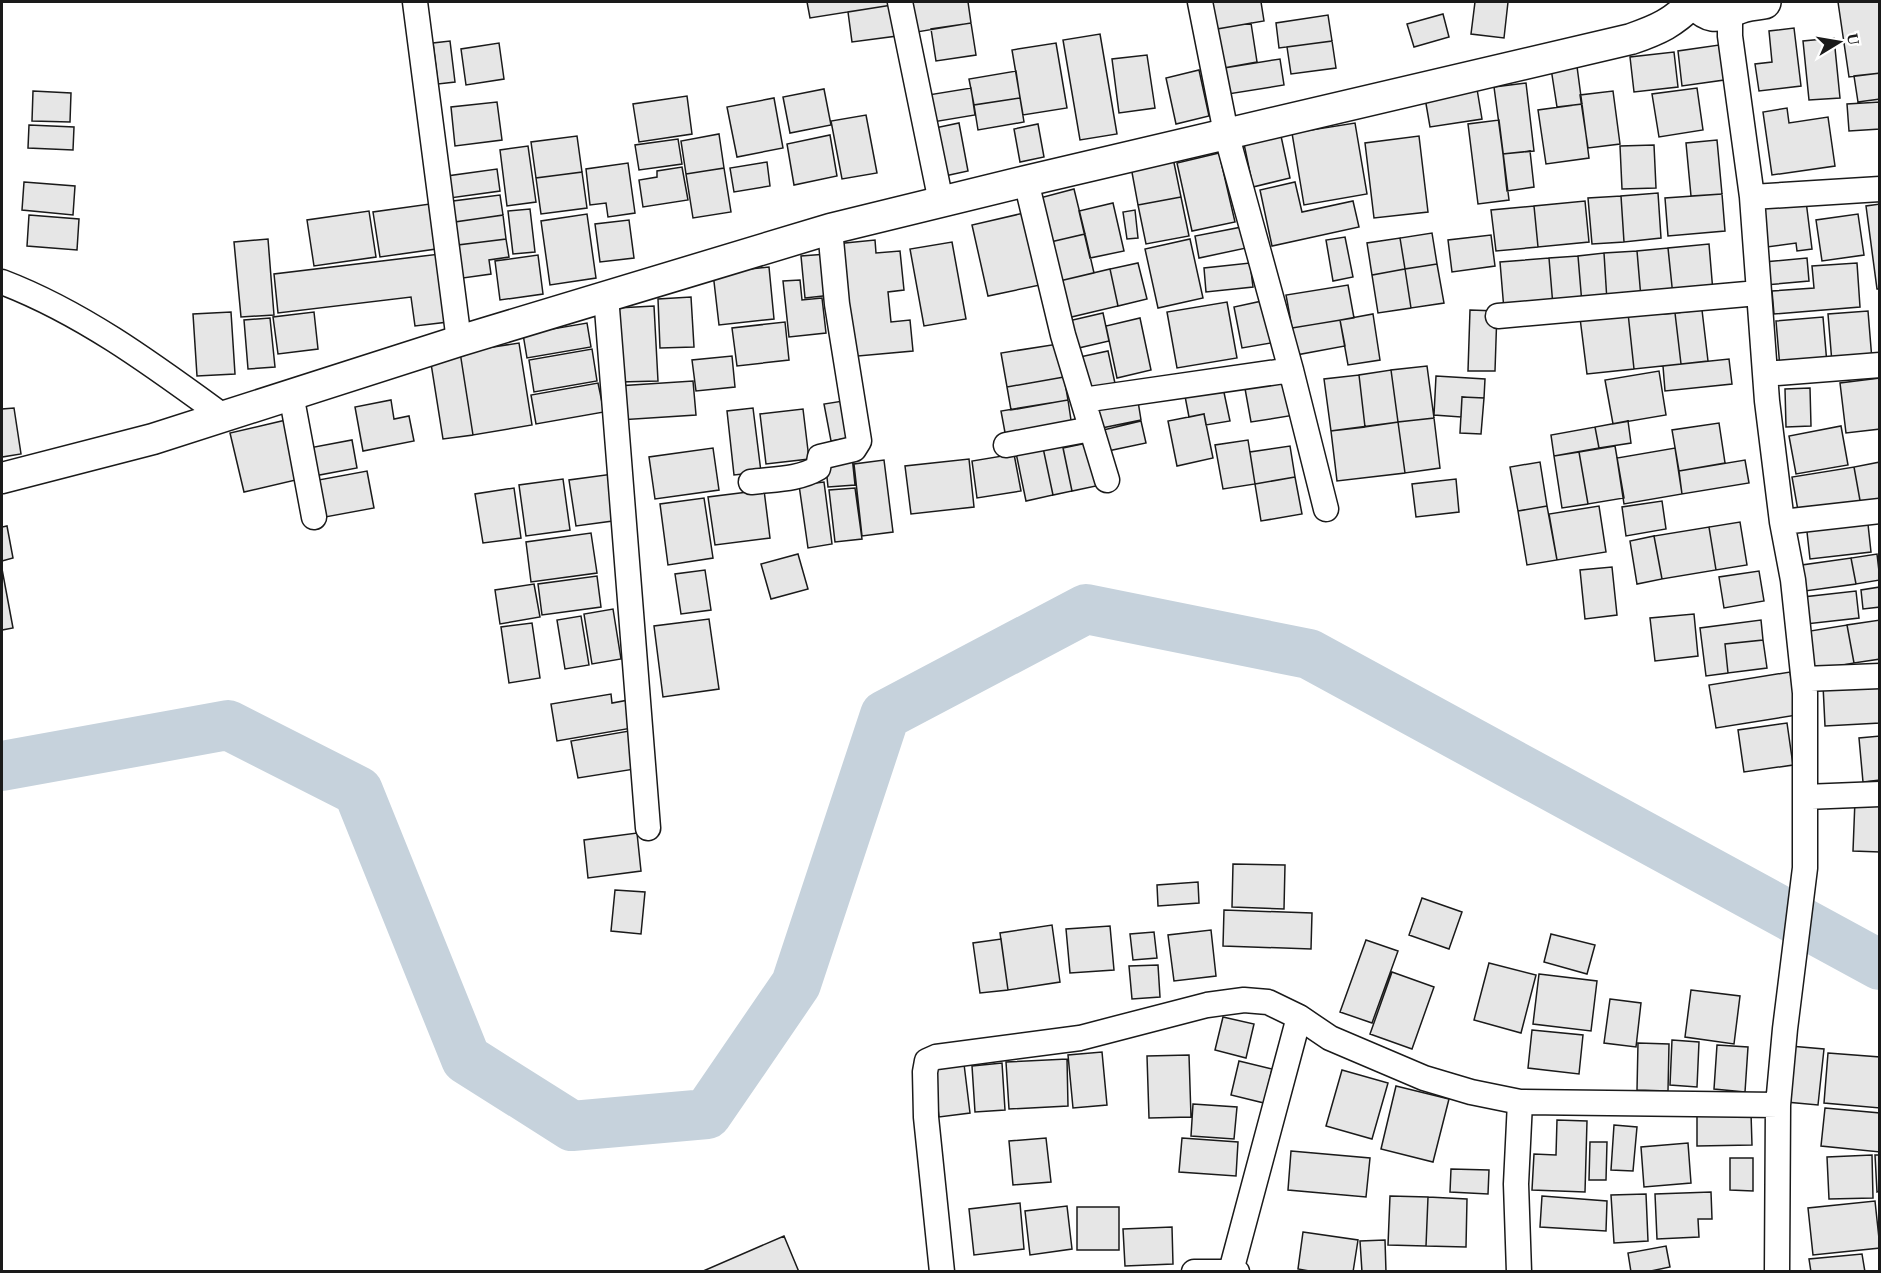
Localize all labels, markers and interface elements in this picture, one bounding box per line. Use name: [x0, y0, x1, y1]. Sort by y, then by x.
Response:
north arrow: [1809, 12, 1869, 72]
text: U: [1844, 32, 1863, 47]

